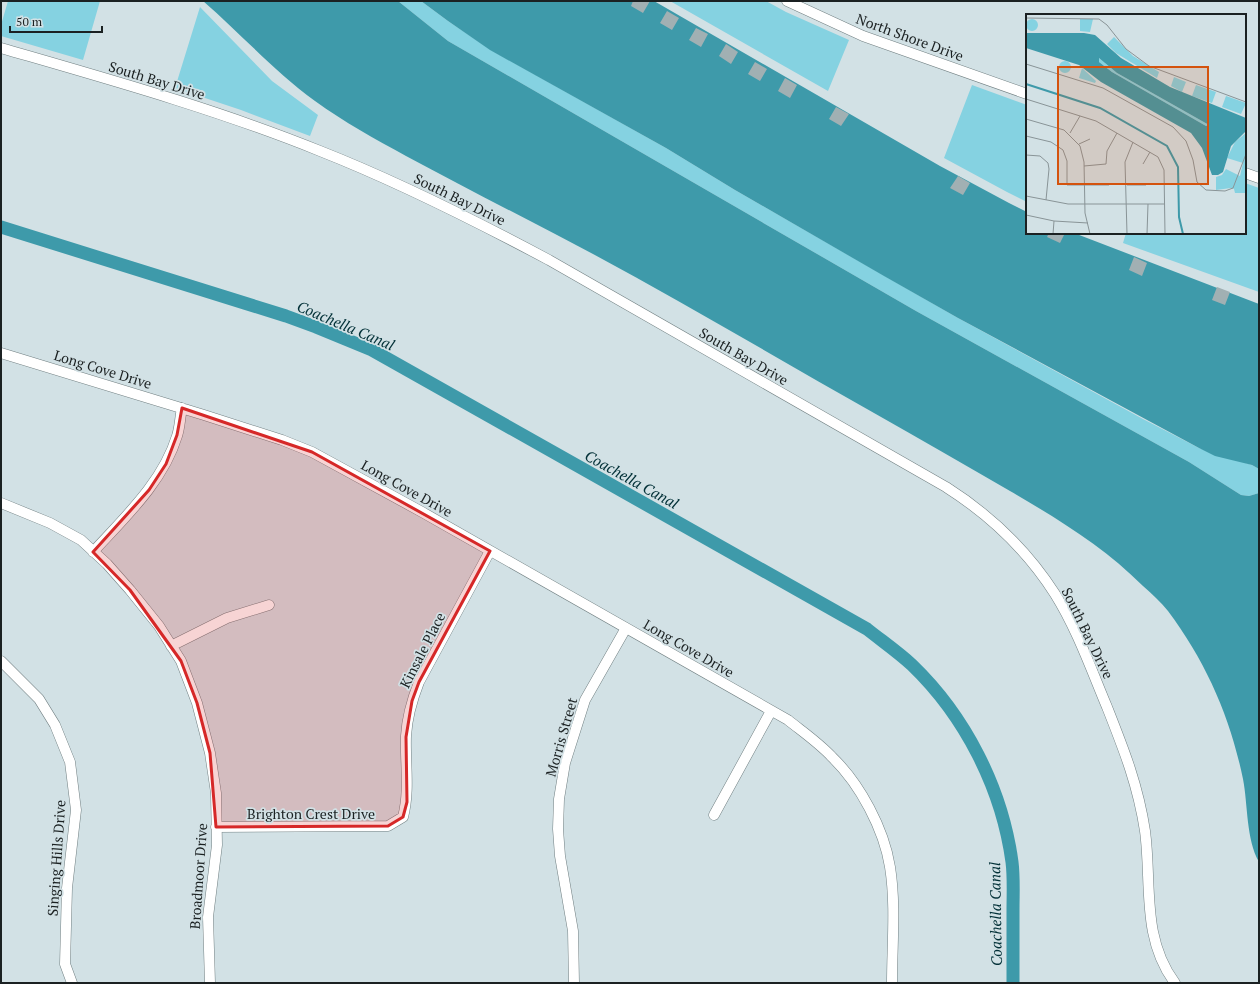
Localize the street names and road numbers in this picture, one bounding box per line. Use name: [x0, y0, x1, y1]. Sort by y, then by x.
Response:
street label: North Shore Drive: [854, 9, 966, 65]
street label: South Bay Drive: [107, 56, 207, 104]
street label: South Bay Drive: [411, 169, 509, 229]
street label: South Bay Drive: [696, 323, 792, 389]
street label: Long Cove Drive: [52, 345, 154, 393]
street label: Long Cove Drive: [358, 455, 456, 521]
street label: South Bay Drive: [1058, 584, 1118, 682]
street label: Kinsale Place: [395, 609, 449, 691]
street label: Long Cove Drive: [640, 614, 738, 682]
street label: Morris Street: [541, 694, 582, 779]
street label: Singing Hills Drive: [42, 799, 70, 917]
street label: Brighton Crest Drive: [247, 804, 375, 823]
street label: Broadmoor Drive: [185, 822, 211, 930]

